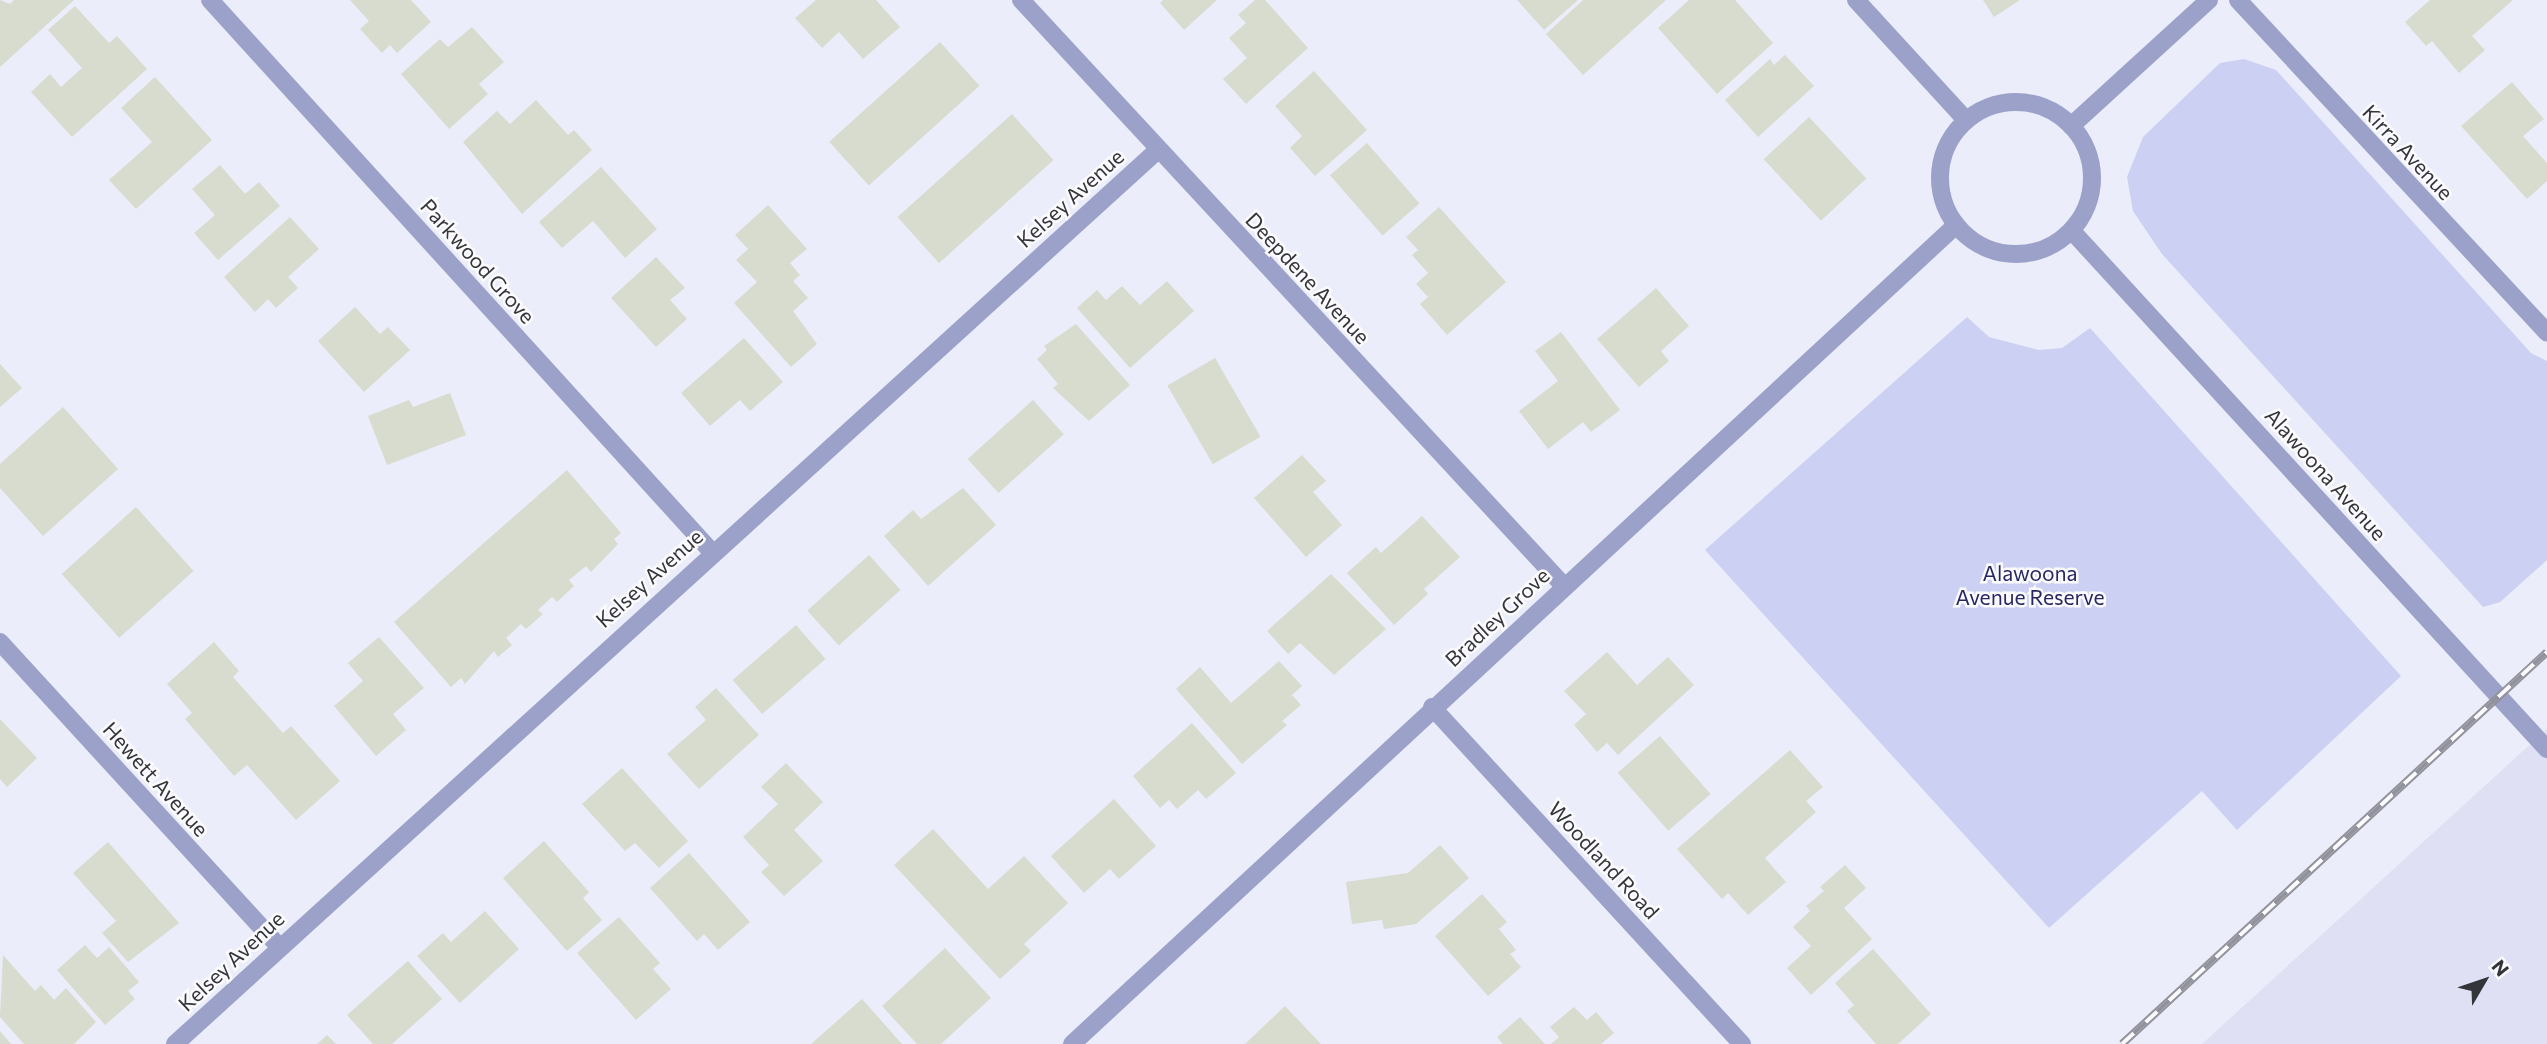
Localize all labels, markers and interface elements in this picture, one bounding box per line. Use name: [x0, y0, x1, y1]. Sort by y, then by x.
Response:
street label: Kirra Avenue: [2358, 99, 2458, 205]
street label: Kelsey Avenue: [1011, 143, 1129, 253]
street label: Parkwood Grove: [416, 194, 540, 328]
street label: Deepdene Avenue: [1241, 207, 1375, 349]
street label: Alawoona Avenue: [2260, 403, 2392, 545]
street label: Kelsey Avenue: [590, 523, 708, 633]
park label: Alawoona Avenue Reserve: [1956, 560, 2104, 610]
street label: Bradley Grove: [1440, 562, 1554, 672]
street label: Hewett Avenue: [98, 717, 214, 841]
street label: Woodland Road: [1543, 796, 1665, 924]
street label: Kelsey Avenue: [173, 906, 289, 1016]
north arrow: [2449, 946, 2519, 1016]
text: N: [2487, 955, 2514, 980]

